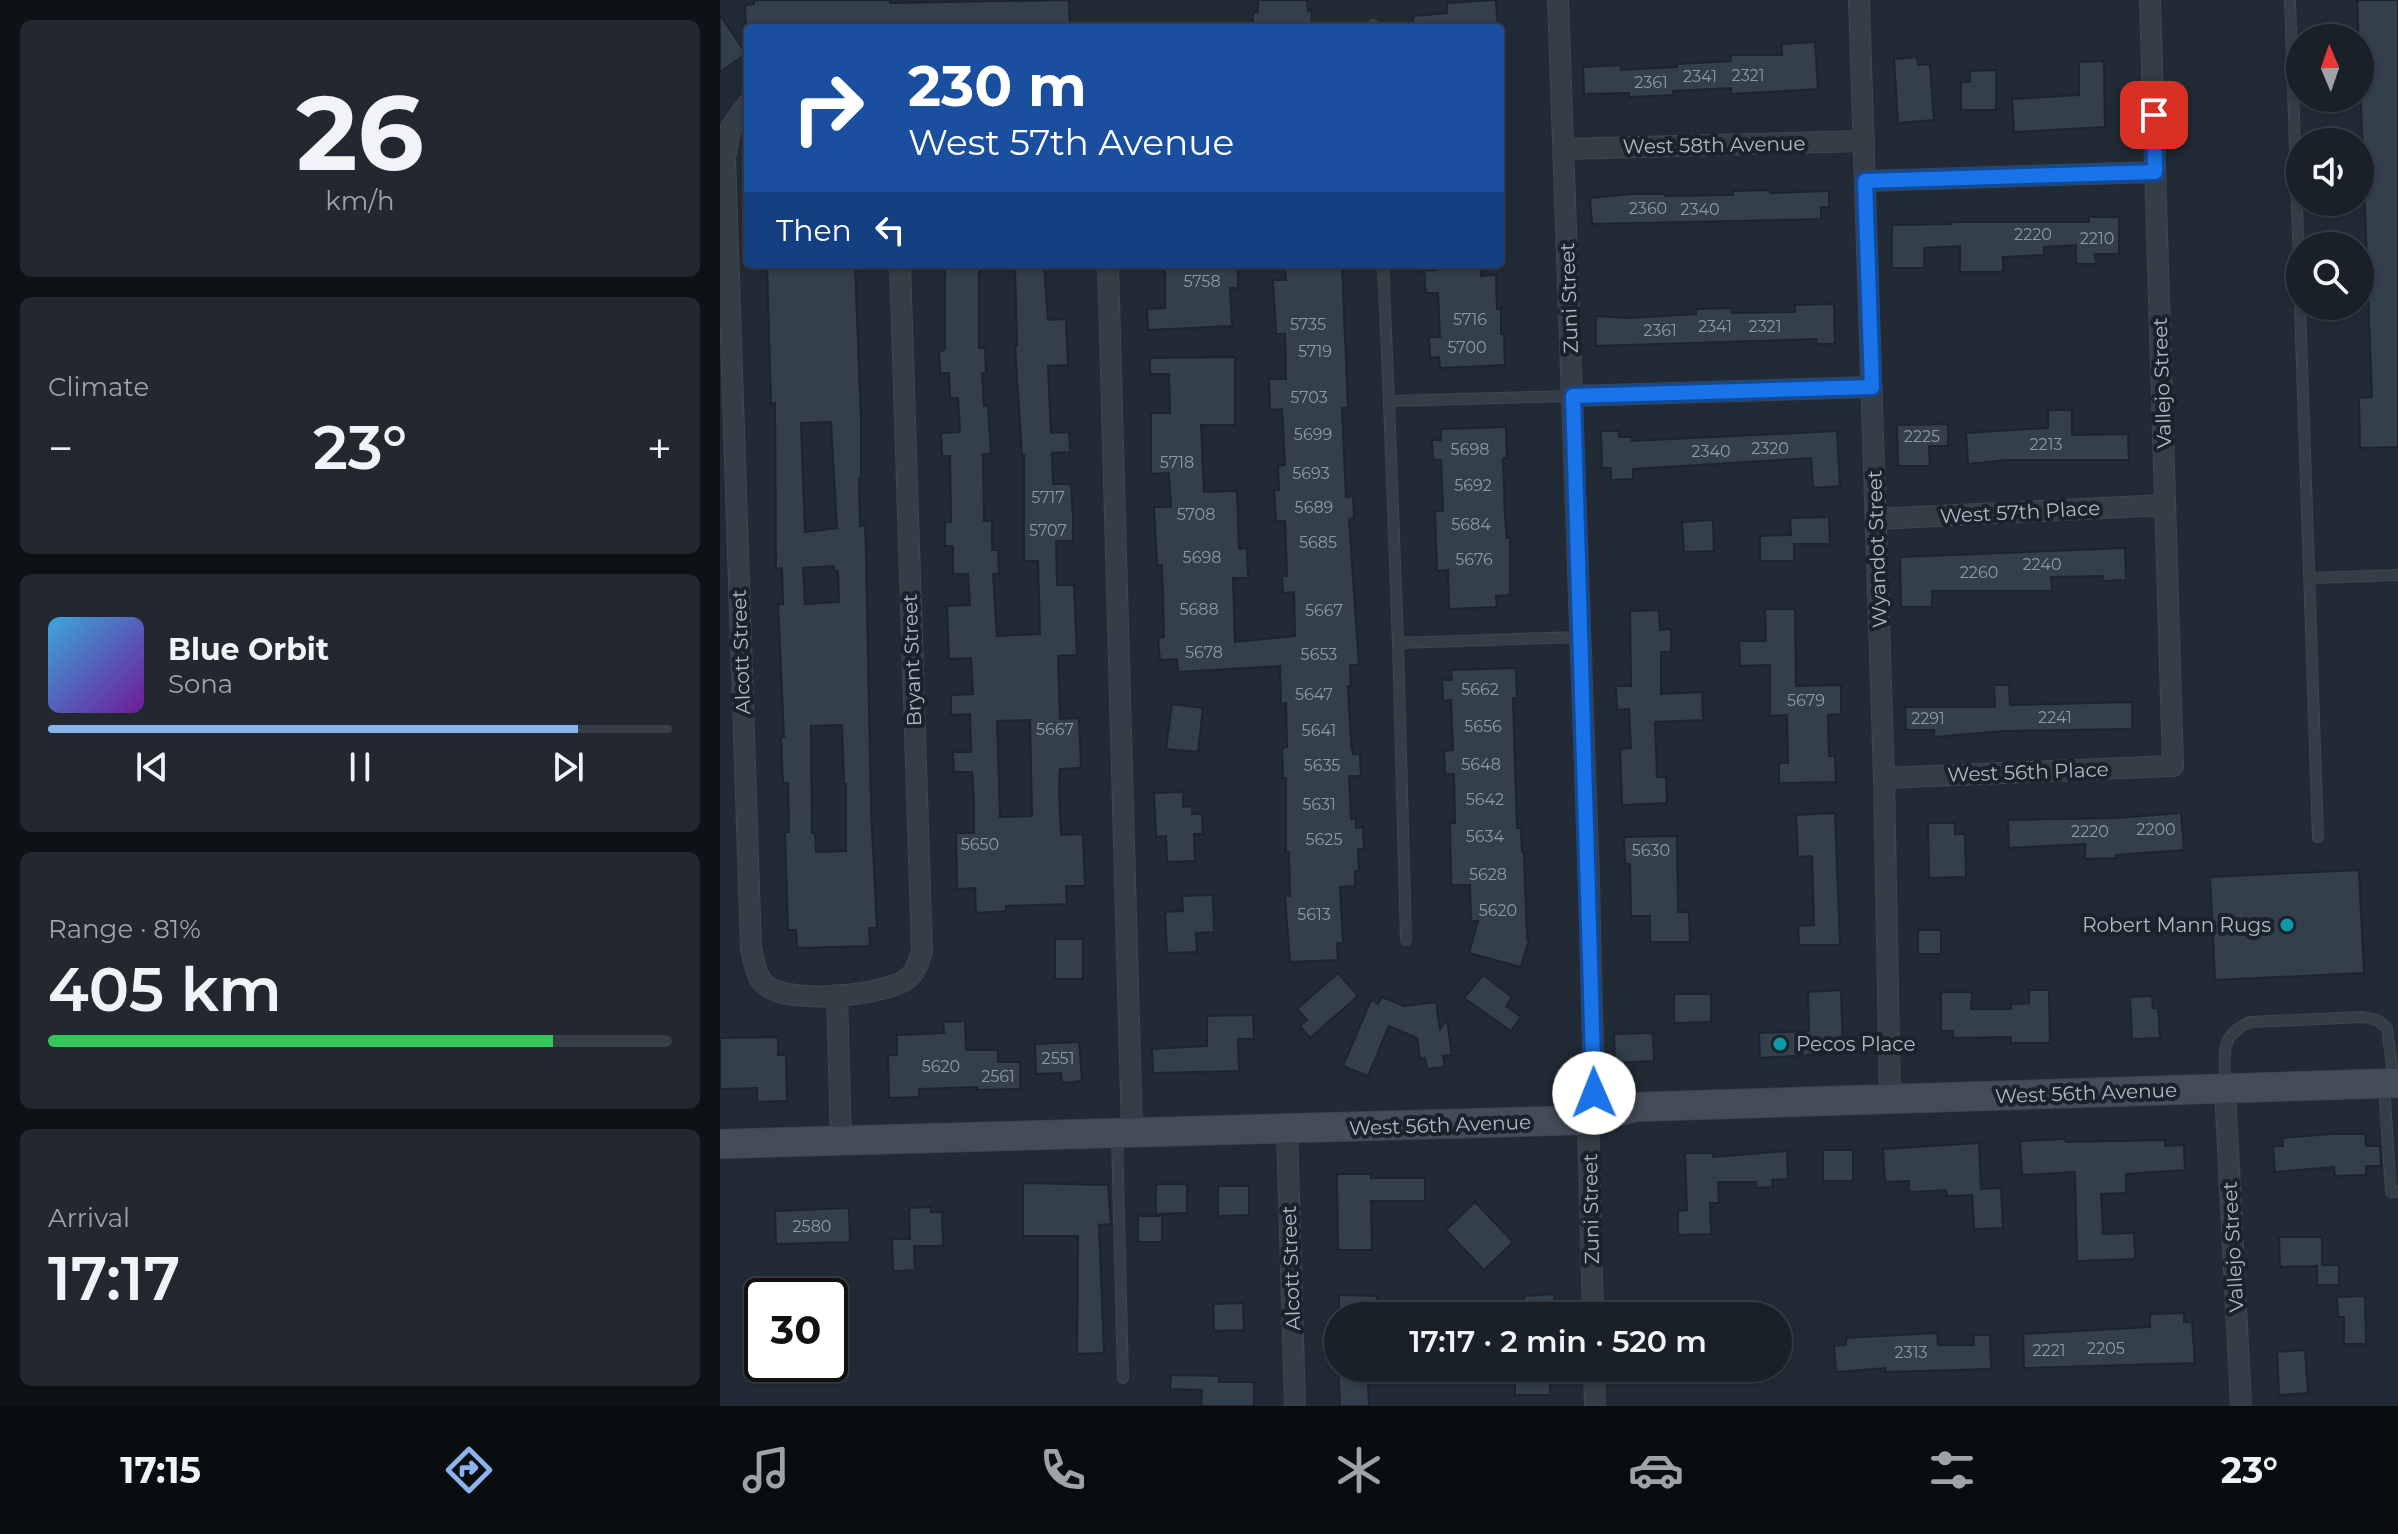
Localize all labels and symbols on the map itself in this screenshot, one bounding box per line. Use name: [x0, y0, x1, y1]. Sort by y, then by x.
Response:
north arrow: [2286, 24, 2374, 112]
house number: 2321: [1732, 66, 1764, 85]
house number: 2341: [1683, 67, 1717, 86]
house number: 2361: [1634, 73, 1668, 92]
pin: [2120, 81, 2188, 149]
street label: West 58th Avenue: [1622, 131, 1806, 159]
house number: 2360: [1629, 199, 1667, 218]
house number: 2340: [1680, 200, 1720, 219]
house number: 2220: [2014, 225, 2052, 244]
house number: 2210: [2080, 229, 2114, 248]
street label: Zuni Street: [1555, 242, 1583, 354]
house number: 5758: [1183, 272, 1221, 291]
house number: 5716: [1453, 310, 1487, 329]
house number: 5735: [1290, 315, 1326, 334]
house number: 2341: [1698, 317, 1732, 336]
house number: 2321: [1749, 317, 1781, 336]
street label: Vallejo Street: [2148, 317, 2176, 449]
house number: 2361: [1643, 321, 1677, 340]
house number: 5700: [1447, 338, 1487, 357]
house number: 5719: [1298, 342, 1332, 361]
house number: 5703: [1290, 388, 1328, 407]
house number: 5699: [1294, 425, 1332, 444]
house number: 2225: [1904, 427, 1940, 446]
house number: 2213: [2030, 435, 2062, 454]
house number: 2320: [1751, 439, 1789, 458]
house number: 5698: [1451, 440, 1489, 459]
house number: 2340: [1691, 442, 1731, 461]
house number: 5718: [1160, 453, 1194, 472]
house number: 5693: [1292, 464, 1330, 483]
street label: Wyandot Street: [1862, 470, 1892, 628]
house number: 5692: [1454, 476, 1492, 495]
house number: 5717: [1031, 488, 1065, 507]
street label: West 57th Place: [1939, 496, 2101, 528]
house number: 5689: [1295, 498, 1333, 517]
house number: 5708: [1177, 505, 1215, 524]
house number: 5684: [1451, 515, 1491, 534]
house number: 5707: [1029, 521, 1067, 540]
house number: 5685: [1299, 533, 1337, 552]
house number: 5698: [1183, 548, 1221, 567]
house number: 5676: [1455, 550, 1493, 569]
house number: 2240: [2023, 555, 2061, 574]
house number: 2260: [1960, 563, 1998, 582]
street label: Alcott Street: [727, 589, 755, 715]
street label: Bryant Street: [898, 593, 926, 727]
house number: 5688: [1179, 600, 1219, 619]
house number: 5667: [1305, 601, 1343, 620]
house number: 5678: [1185, 643, 1223, 662]
house number: 5653: [1301, 645, 1337, 664]
house number: 5662: [1461, 680, 1499, 699]
house number: 5647: [1295, 685, 1333, 704]
house number: 5679: [1787, 691, 1825, 710]
house number: 2241: [2038, 708, 2072, 727]
house number: 2291: [1911, 709, 1945, 728]
house number: 5656: [1464, 717, 1502, 736]
house number: 5667: [1036, 720, 1074, 739]
house number: 5641: [1302, 721, 1336, 740]
house number: 5648: [1461, 755, 1501, 774]
house number: 5635: [1304, 756, 1340, 775]
street label: West 56th Place: [1947, 757, 2109, 787]
house number: 5642: [1466, 790, 1504, 809]
house number: 5631: [1302, 795, 1336, 814]
house number: 2200: [2136, 820, 2176, 839]
house number: 2220: [2071, 822, 2109, 841]
house number: 5634: [1466, 827, 1505, 846]
house number: 5625: [1306, 830, 1342, 849]
house number: 5650: [961, 835, 999, 854]
house number: 5630: [1632, 841, 1670, 860]
house number: 5628: [1469, 865, 1507, 884]
house number: 5620: [1479, 901, 1517, 920]
house number: 5613: [1297, 905, 1331, 924]
place label: Robert Mann Rugs: [2082, 913, 2271, 937]
marker: Robert Mann Rugs: [2278, 916, 2296, 934]
place label: Pecos Place: [1796, 1032, 1916, 1056]
marker: Pecos Place: [1771, 1035, 1789, 1053]
house number: 2551: [1042, 1049, 1074, 1068]
position arrow: [1552, 1051, 1636, 1135]
house number: 5620: [922, 1057, 960, 1076]
house number: 2561: [981, 1067, 1015, 1086]
street label: West 56th Avenue: [1995, 1078, 2177, 1108]
street label: West 56th Avenue: [1349, 1110, 1531, 1140]
street label: Zuni Street: [1578, 1153, 1604, 1265]
street label: Vallejo Street: [2218, 1181, 2248, 1313]
street label: Alcott Street: [1277, 1205, 1305, 1331]
house number: 2580: [793, 1217, 831, 1236]
speed limit sign: 30: [744, 1278, 848, 1382]
house number: 2205: [2087, 1339, 2125, 1358]
house number: 2221: [2032, 1341, 2066, 1360]
house number: 2313: [1895, 1343, 1927, 1362]

